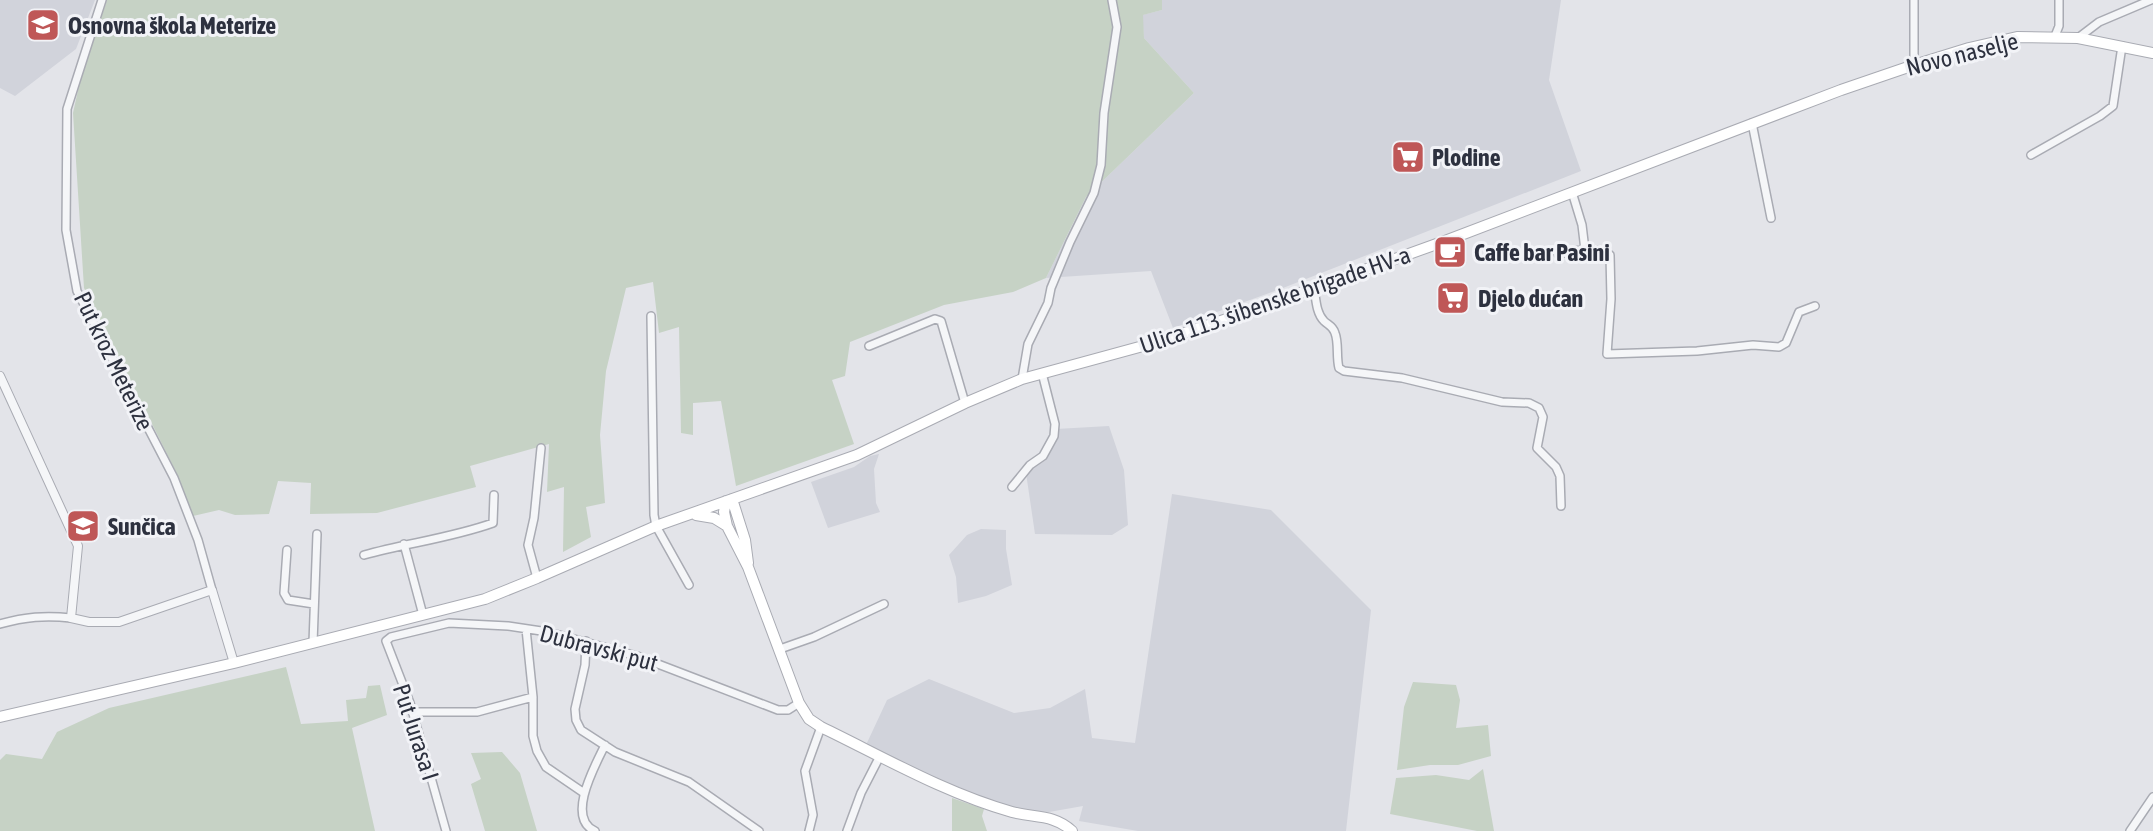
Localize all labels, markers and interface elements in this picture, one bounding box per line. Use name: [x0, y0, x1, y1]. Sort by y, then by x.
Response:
school or university icon: Osnovna škola Meterize: [24, 6, 62, 44]
place label: Osnovna škola Meterize: [68, 12, 276, 39]
street label: Novo naselje: [1903, 27, 2021, 81]
supermarket icon: Plodine: [1389, 138, 1427, 176]
place label: Plodine: [1432, 144, 1501, 171]
cafe icon: Caffe bar Pasini: [1431, 233, 1469, 271]
place label: Caffe bar Pasini: [1474, 239, 1610, 266]
street label: Ulica 113. šibenske brigade HV-a: [1136, 241, 1414, 359]
supermarket icon: Djelo dućan: [1434, 279, 1472, 317]
place label: Djelo dućan: [1478, 285, 1583, 312]
street label: Put kroz Meterize: [69, 287, 159, 435]
school or university icon: Sunčica: [64, 507, 102, 545]
place label: Sunčica: [108, 513, 176, 540]
street label: Dubravski put: [537, 619, 661, 677]
street label: Put Jurasa I: [388, 680, 444, 784]

